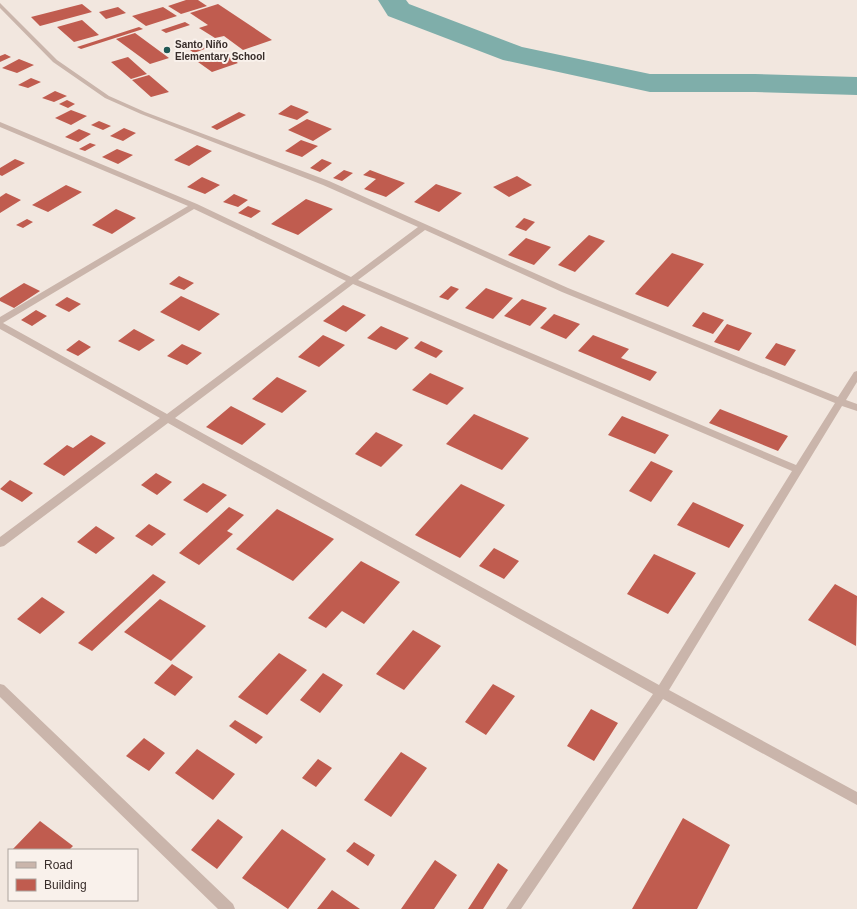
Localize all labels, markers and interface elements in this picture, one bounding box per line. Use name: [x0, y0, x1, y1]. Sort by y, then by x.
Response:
place label: Santo Niño Elementary School: [175, 39, 265, 62]
marker: Santo Niño Elementary School: [162, 45, 172, 55]
legend: [8, 849, 138, 901]
text: Road: [44, 858, 73, 872]
text: Building: [44, 878, 87, 892]

